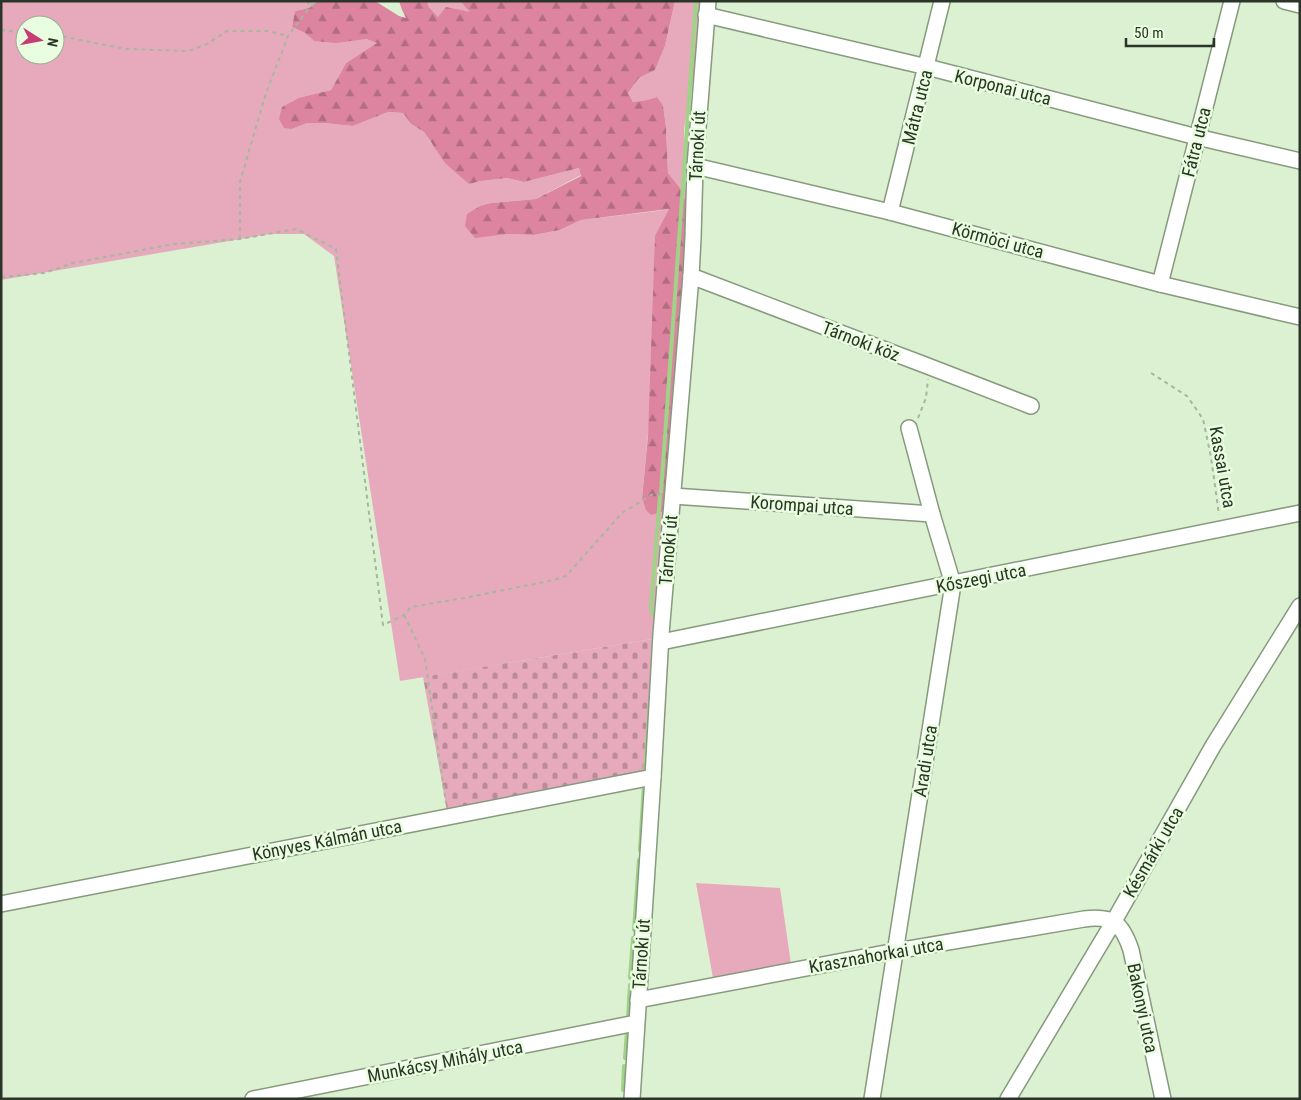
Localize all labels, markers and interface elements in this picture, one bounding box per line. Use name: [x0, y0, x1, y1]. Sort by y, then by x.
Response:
north arrow: [15, 15, 65, 65]
scale bar: [1126, 15, 1214, 47]
text: 50 m: [1134, 24, 1164, 42]
text: N: [44, 37, 61, 48]
street label: Korponai utca: [953, 65, 1053, 109]
street label: Mátra utca: [898, 67, 936, 147]
street label: Fátra utca: [1177, 105, 1215, 179]
street label: Tárnoki út: [685, 110, 709, 182]
street label: Körmöci utca: [950, 218, 1046, 262]
street label: Tárnoki köz: [819, 317, 903, 365]
street label: Kassai utca: [1205, 424, 1241, 510]
street label: Korompai utca: [750, 491, 854, 519]
street label: Tárnoki út: [654, 514, 682, 586]
street label: Kőszegi utca: [934, 559, 1028, 597]
street label: Aradi utca: [909, 724, 941, 798]
street label: Késmárki utca: [1119, 803, 1187, 901]
street label: Könyves Kálmán utca: [251, 815, 403, 865]
street label: Tárnoki út: [628, 918, 654, 990]
street label: Krasznahorkai utca: [807, 933, 945, 977]
street label: Bakonyi utca: [1123, 961, 1163, 1055]
street label: Munkácsy Mihály utca: [366, 1036, 524, 1086]

